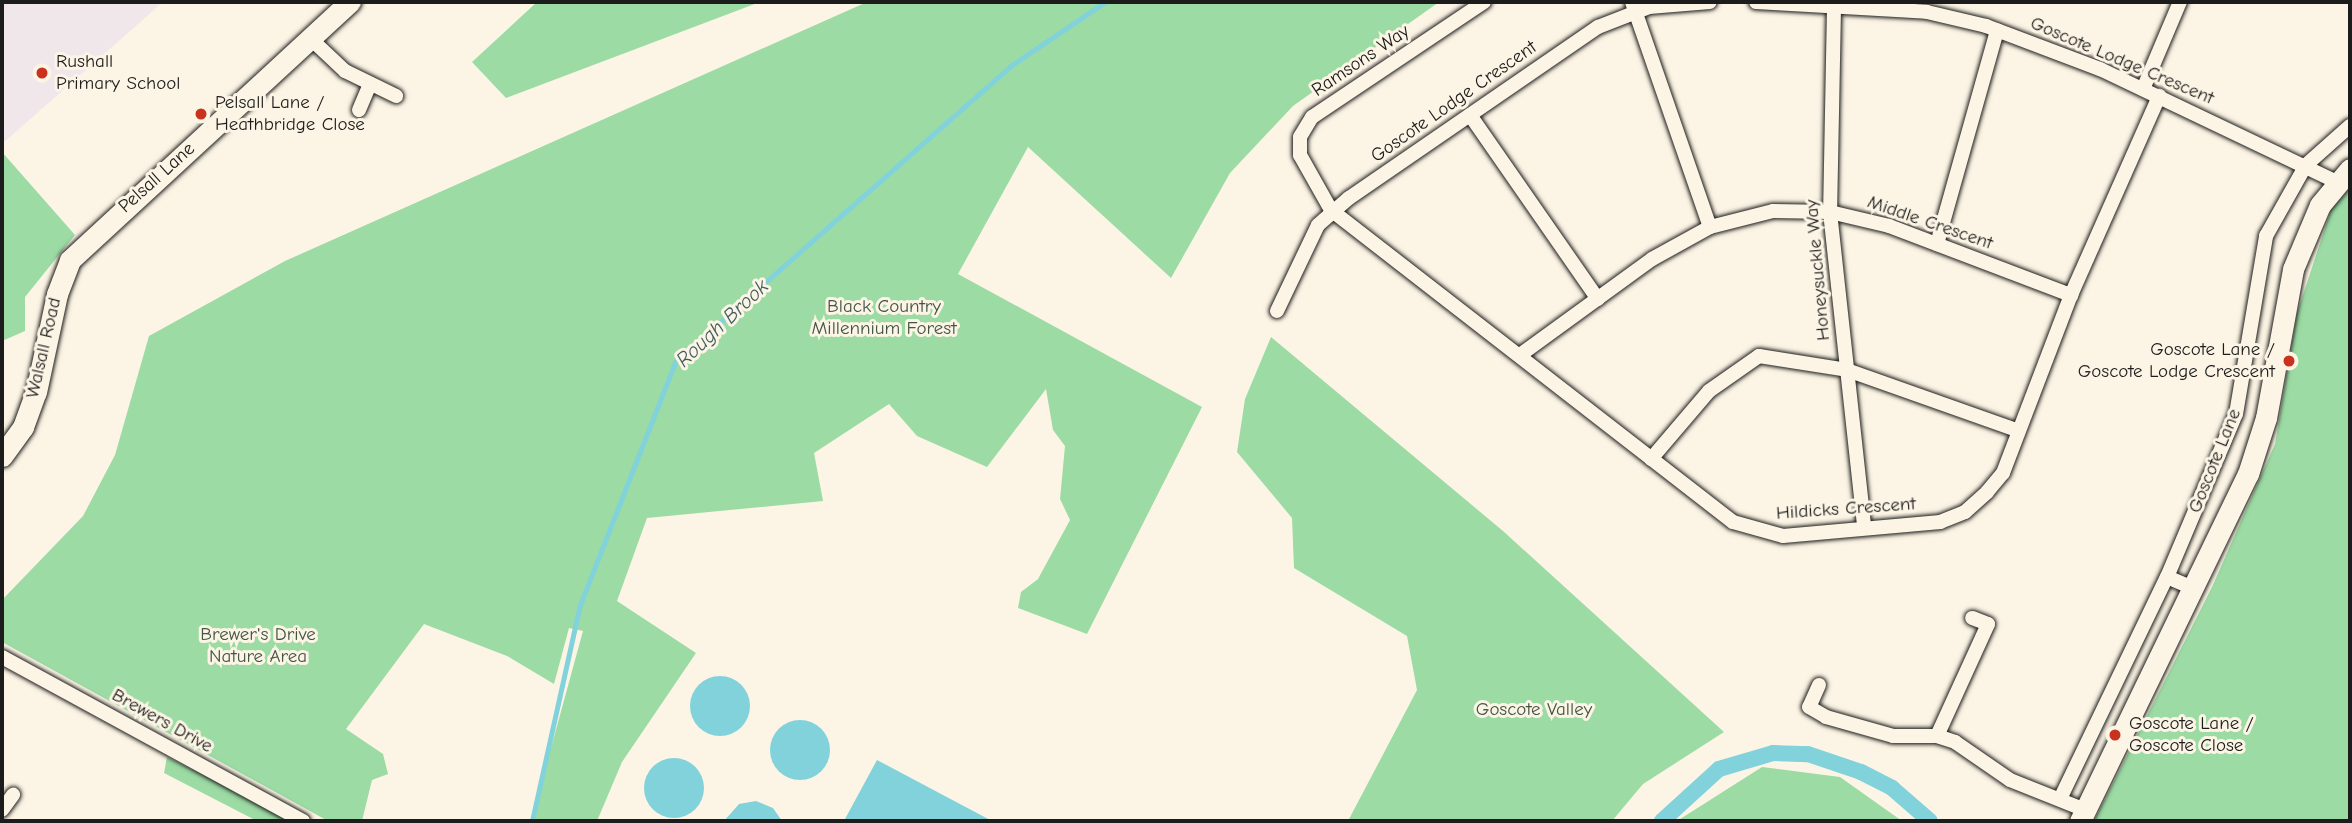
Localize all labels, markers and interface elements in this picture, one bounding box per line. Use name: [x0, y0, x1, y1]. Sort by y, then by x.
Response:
street label: Goscote Lodge Crescent: [2027, 12, 2217, 110]
street label: Ramsons Way: [1308, 20, 1414, 102]
street label: Goscote Lodge Crescent: [1367, 36, 1541, 168]
place label: Rushall Primary School: [56, 51, 180, 95]
marker: Rushall Primary School: [34, 65, 50, 81]
place label: Pelsall Lane / Heathbridge Close: [215, 92, 365, 136]
marker: Pelsall Lane / Heathbridge Close: [193, 106, 209, 122]
street label: Pelsall Lane: [114, 138, 200, 218]
street label: Middle Crescent: [1864, 191, 1996, 255]
street label: Honeysuckle Way: [1800, 198, 1836, 342]
water label: Rough Brook: [671, 274, 773, 372]
street label: Walsall Road: [21, 296, 67, 400]
park label: Black Country Millennium Forest: [811, 296, 957, 340]
place label: Goscote Lane / Goscote Lodge Crescent: [2078, 339, 2275, 383]
marker: Goscote Lane / Goscote Lodge Crescent: [2281, 353, 2297, 369]
street label: Goscote Lane: [2184, 406, 2246, 516]
street label: Hildicks Crescent: [1775, 493, 1917, 525]
park label: Brewer's Drive Nature Area: [200, 624, 316, 668]
street label: Brewers Drive: [108, 684, 216, 758]
park label: Goscote Valley: [1476, 699, 1592, 721]
place label: Goscote Lane / Goscote Close: [2129, 713, 2254, 757]
marker: Goscote Lane / Goscote Close: [2107, 727, 2123, 743]

